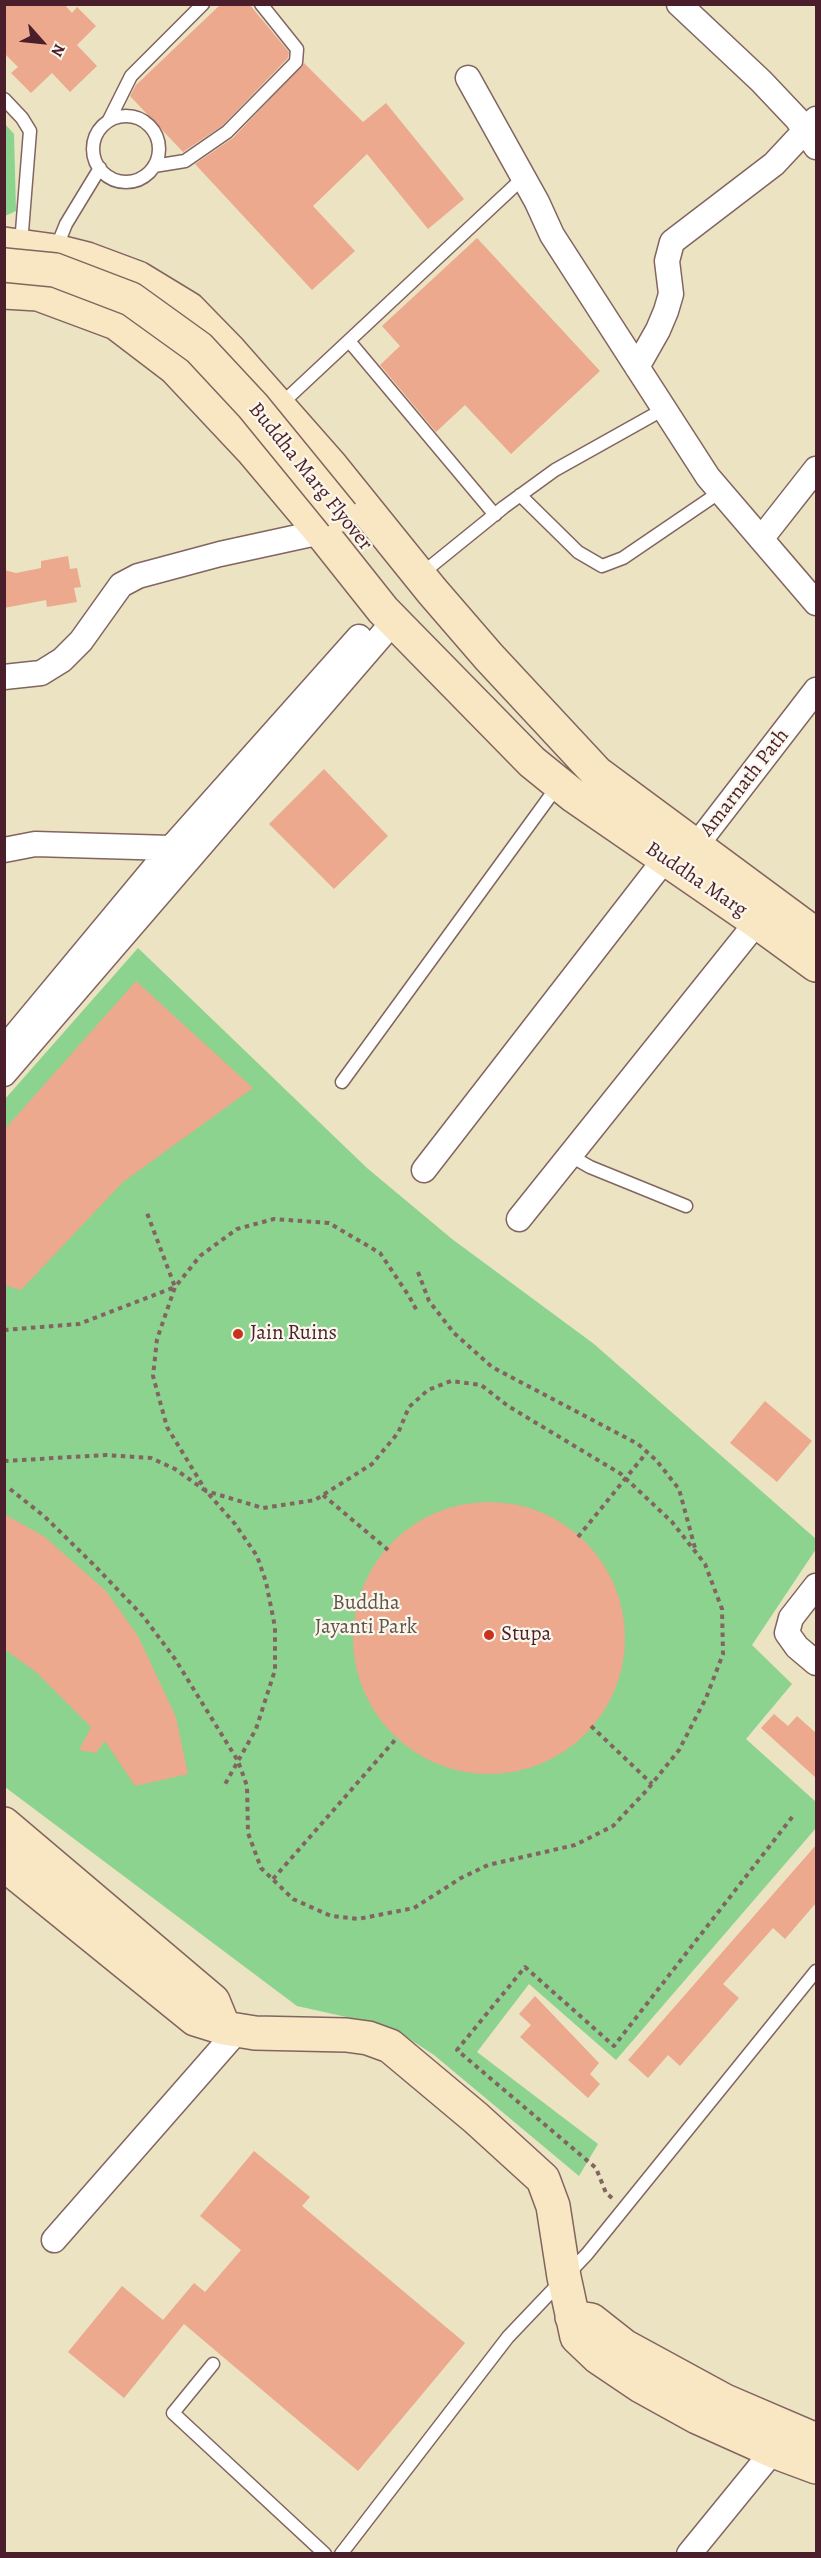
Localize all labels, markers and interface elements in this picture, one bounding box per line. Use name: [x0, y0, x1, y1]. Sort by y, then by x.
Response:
north arrow: [12, 12, 72, 72]
text: N: [46, 40, 70, 60]
street label: Buddha Marg Flyover: [243, 398, 377, 556]
street label: Amarnath Path: [695, 724, 795, 842]
street label: Buddha Marg: [640, 837, 752, 923]
place label: Jain Ruins: [250, 1321, 337, 1347]
marker: Jain Ruins: [231, 1327, 245, 1341]
park label: Buddha Jayanti Park: [315, 1591, 417, 1641]
place label: Stupa: [501, 1622, 551, 1648]
marker: Stupa: [482, 1628, 496, 1642]

